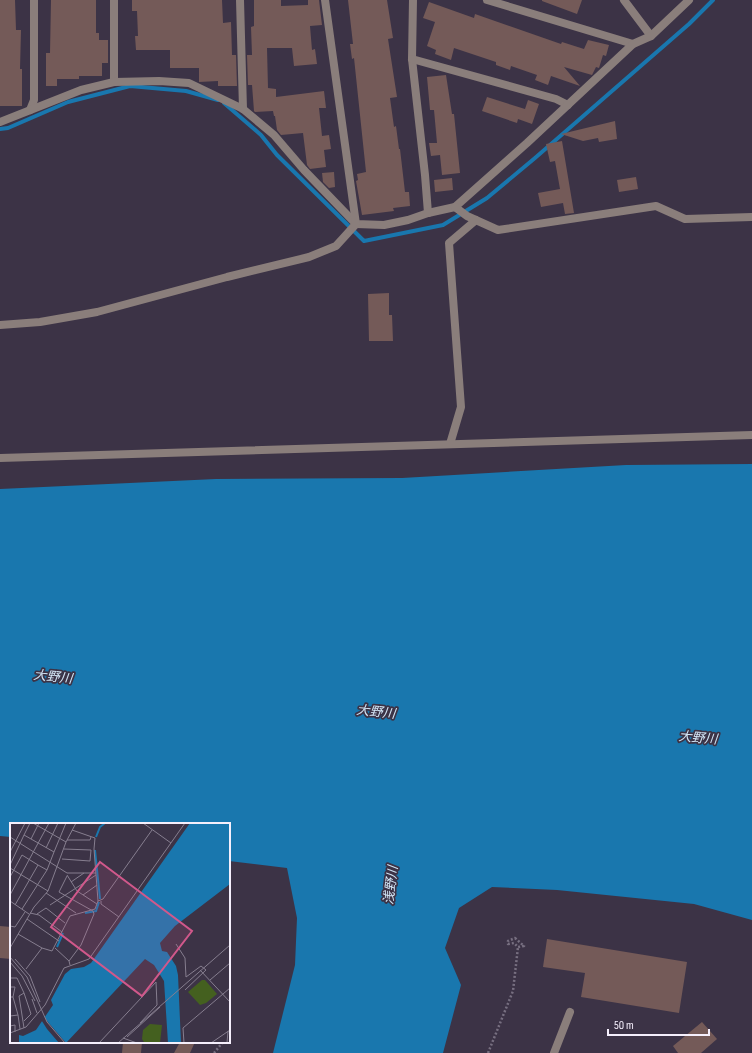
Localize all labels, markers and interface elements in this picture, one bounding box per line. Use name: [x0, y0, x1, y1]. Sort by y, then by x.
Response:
water label: 大野川: [33, 667, 75, 687]
water label: 大野川: [356, 702, 398, 722]
water label: 大野川: [678, 728, 720, 748]
inset map: [10, 823, 230, 1043]
water label: 浅野川: [381, 863, 402, 905]
scale bar: [608, 1011, 709, 1037]
text: 50 m: [614, 1018, 634, 1033]

